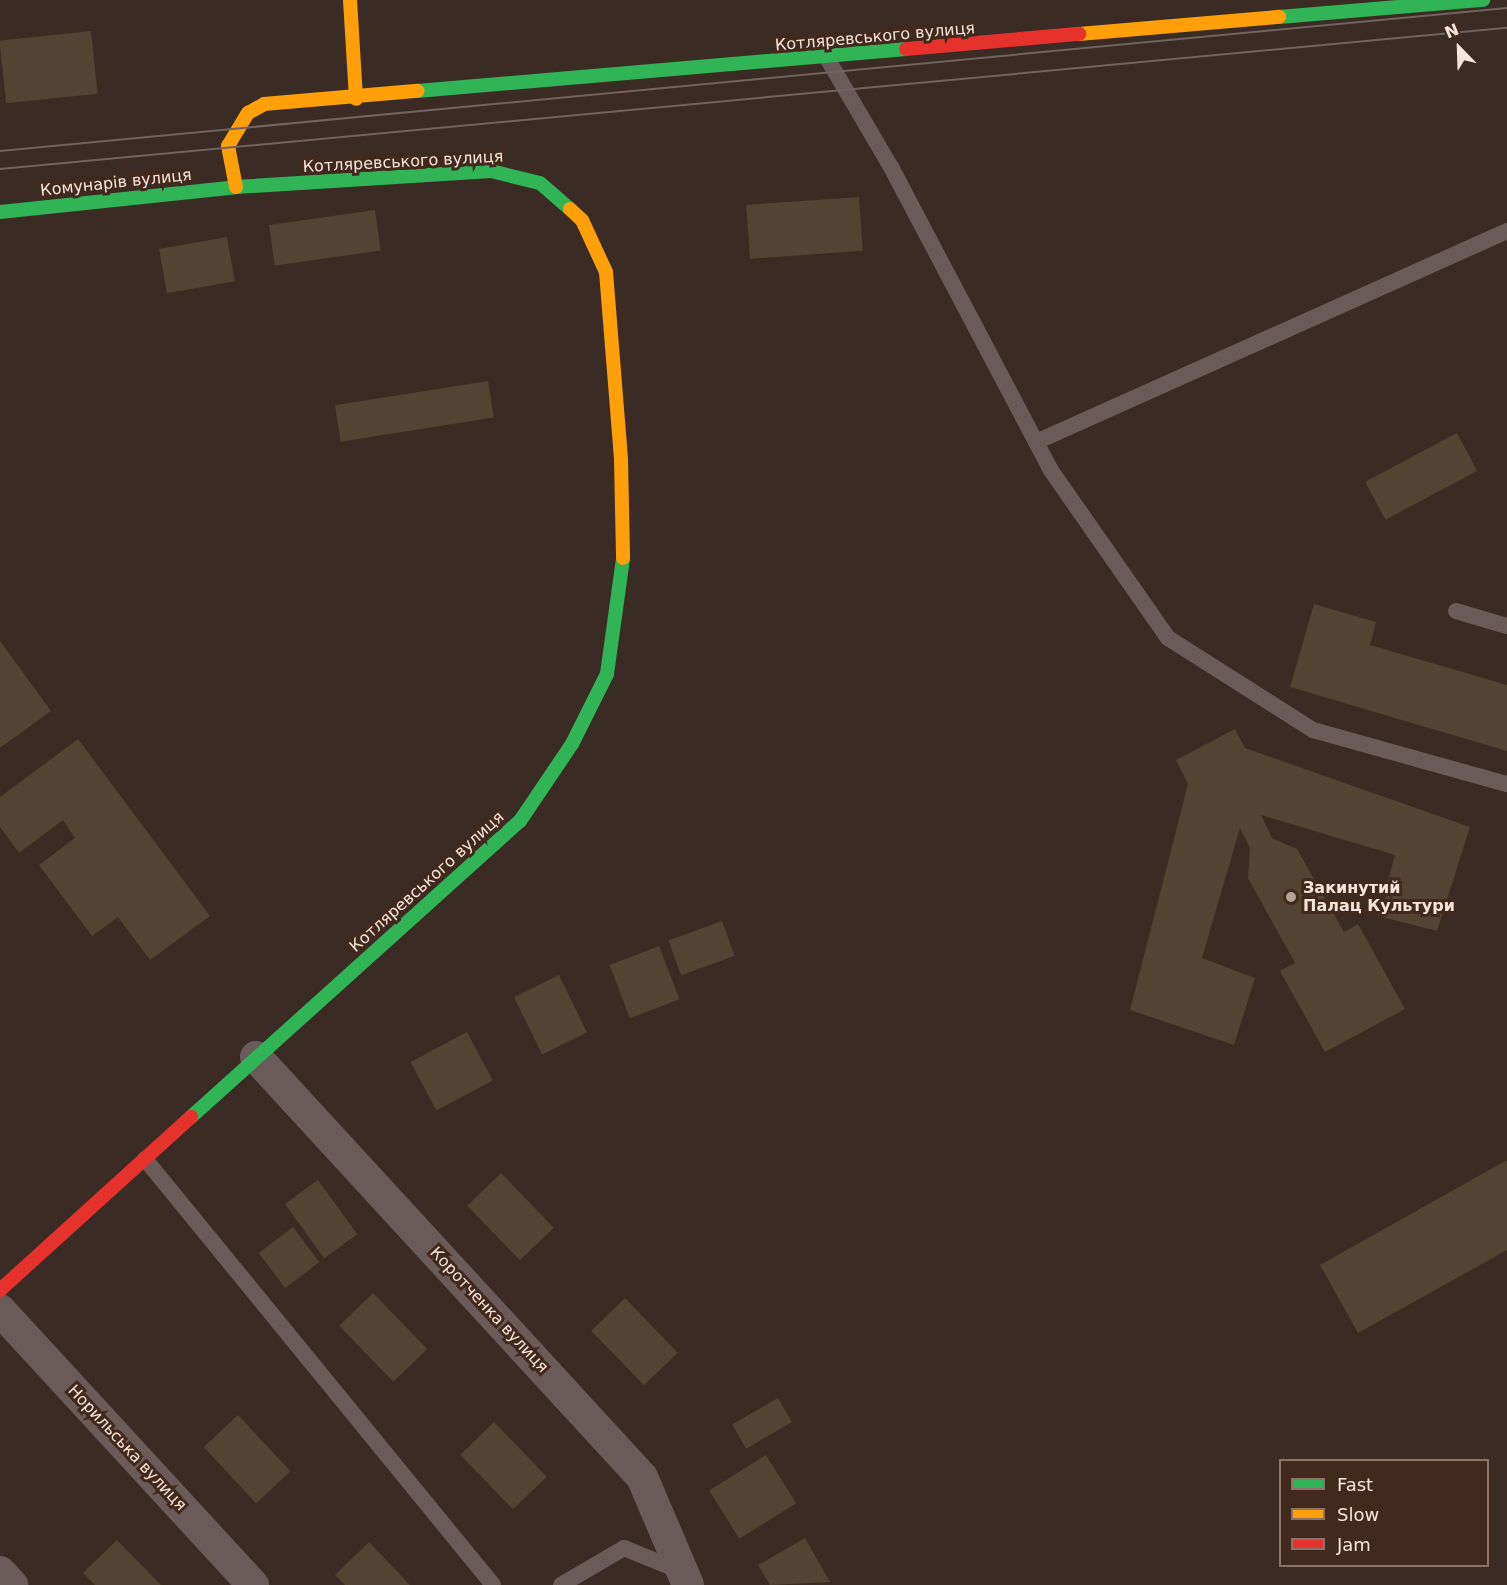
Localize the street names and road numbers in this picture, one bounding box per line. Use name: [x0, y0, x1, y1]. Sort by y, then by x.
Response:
street label: Котляревського вулиця: [774, 19, 976, 55]
street label: Котляревського вулиця: [302, 147, 504, 177]
street label: Комунарів вулиця: [39, 166, 193, 200]
street label: Котляревського вулиця: [346, 808, 508, 956]
street label: Коротченка вулиця: [426, 1243, 552, 1377]
street label: Норильська вулиця: [64, 1381, 190, 1515]

